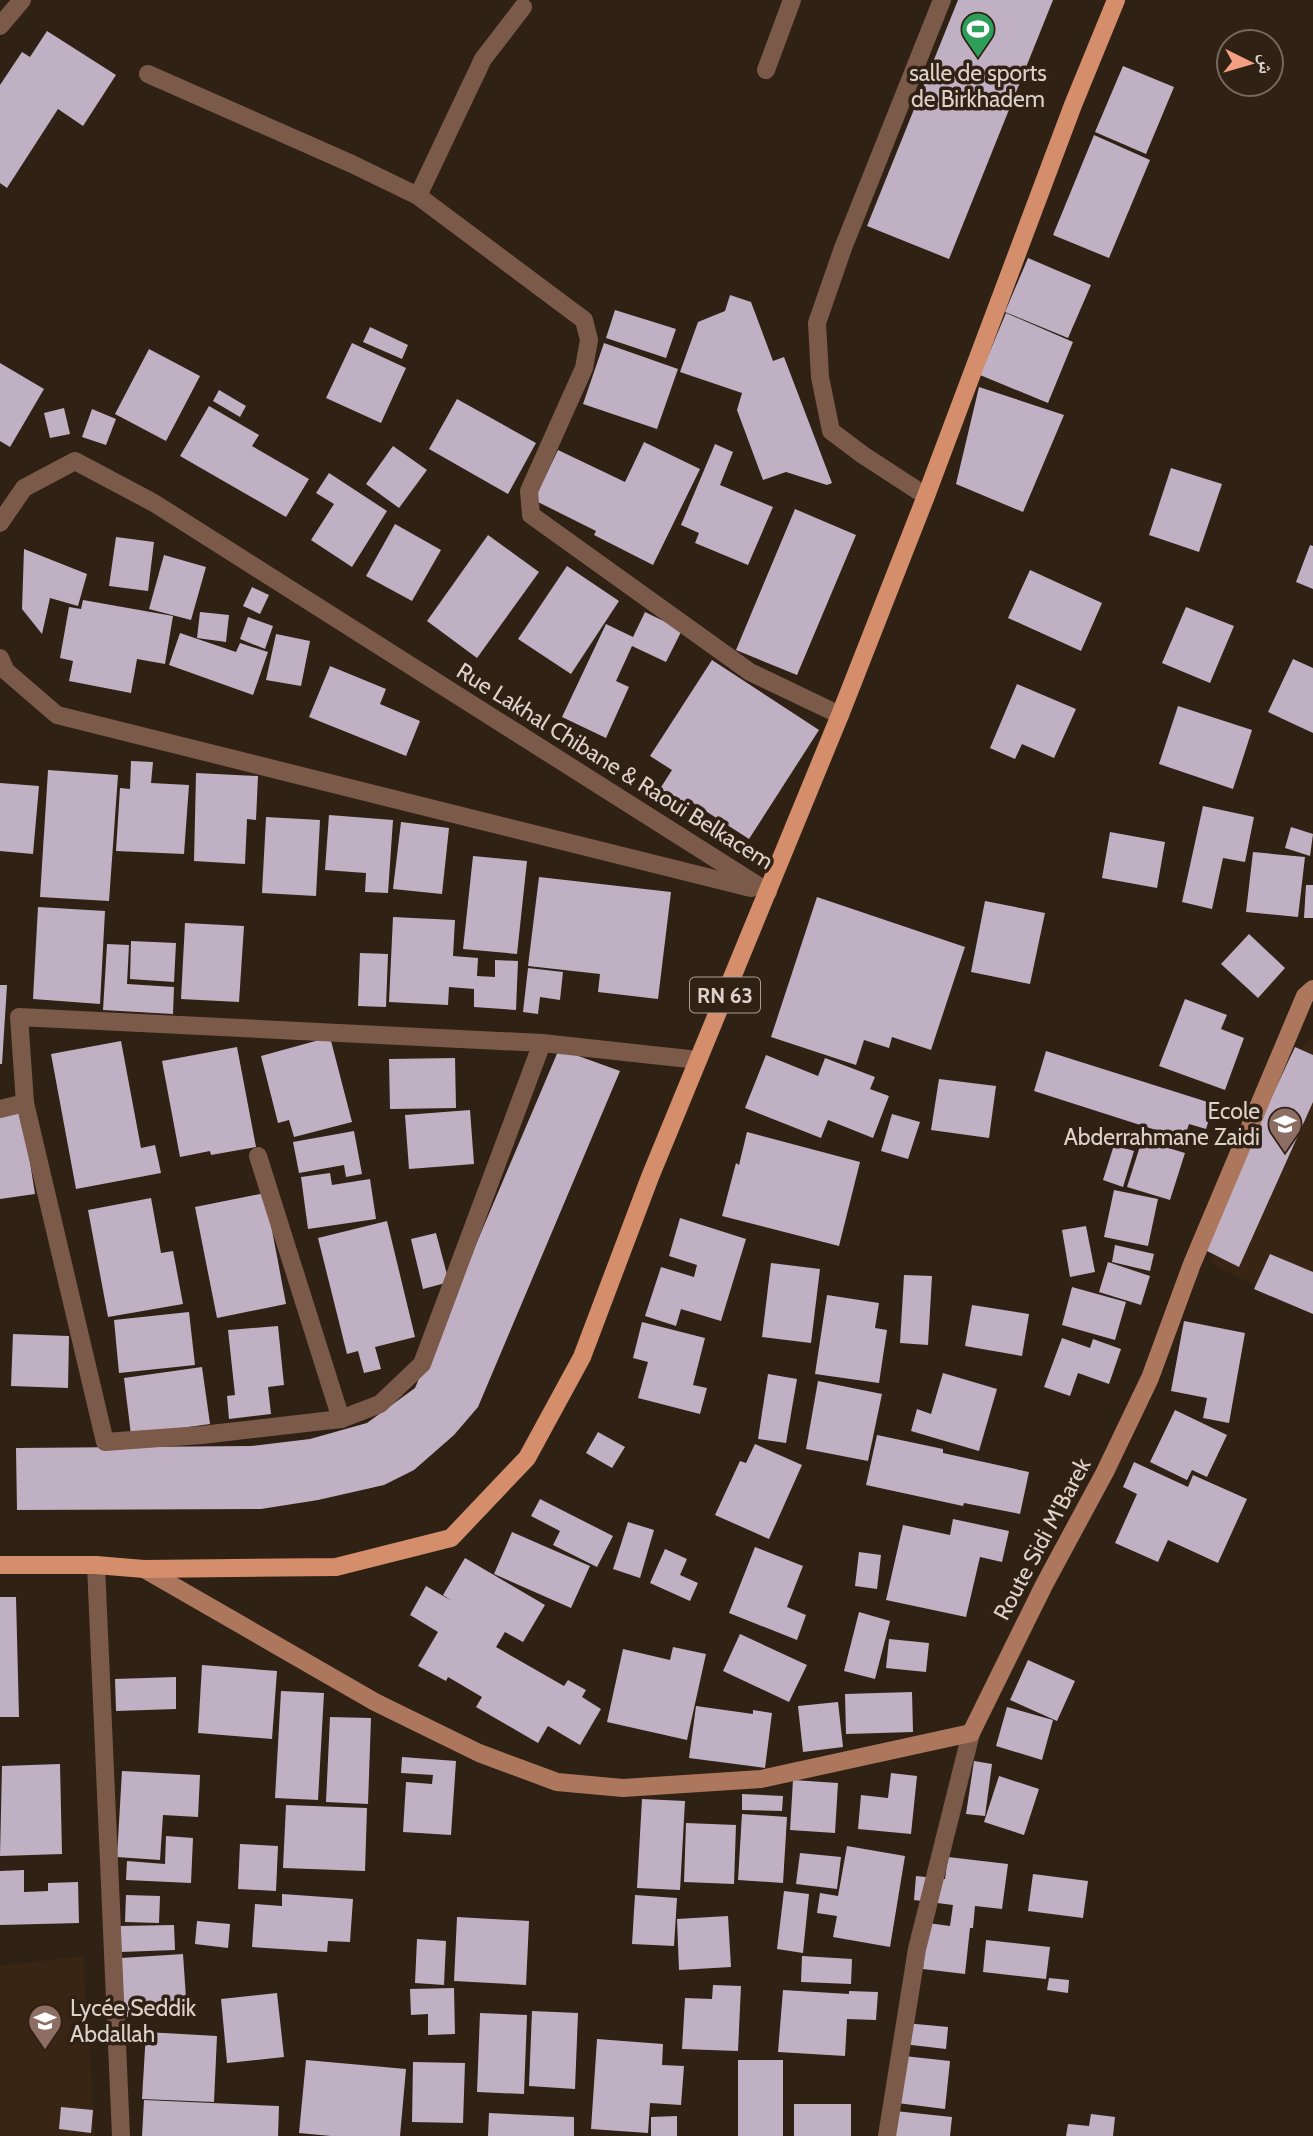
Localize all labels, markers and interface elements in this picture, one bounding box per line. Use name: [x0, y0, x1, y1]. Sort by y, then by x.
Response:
sports icon: salle de sports de Birkhadem: [959, 10, 997, 59]
north arrow: [1215, 28, 1285, 98]
text: ش: [1254, 53, 1279, 75]
place label: salle de sports de Birkhadem: [909, 59, 1047, 113]
street label: Rue Lakhal Chibane & Raoui Belkacem: [452, 657, 778, 875]
road number: RN 63: [690, 978, 760, 1012]
place label: Ecole Abderrahmane Zaidi: [1064, 1097, 1260, 1151]
school or university icon: Ecole Abderrahmane Zaidi: [1266, 1105, 1304, 1154]
street label: Route Sidi M'Barek: [987, 1452, 1097, 1625]
place label: Lycée Seddik Abdallah: [70, 1994, 197, 2048]
school or university icon: Lycée Seddik Abdallah: [26, 2002, 64, 2051]

